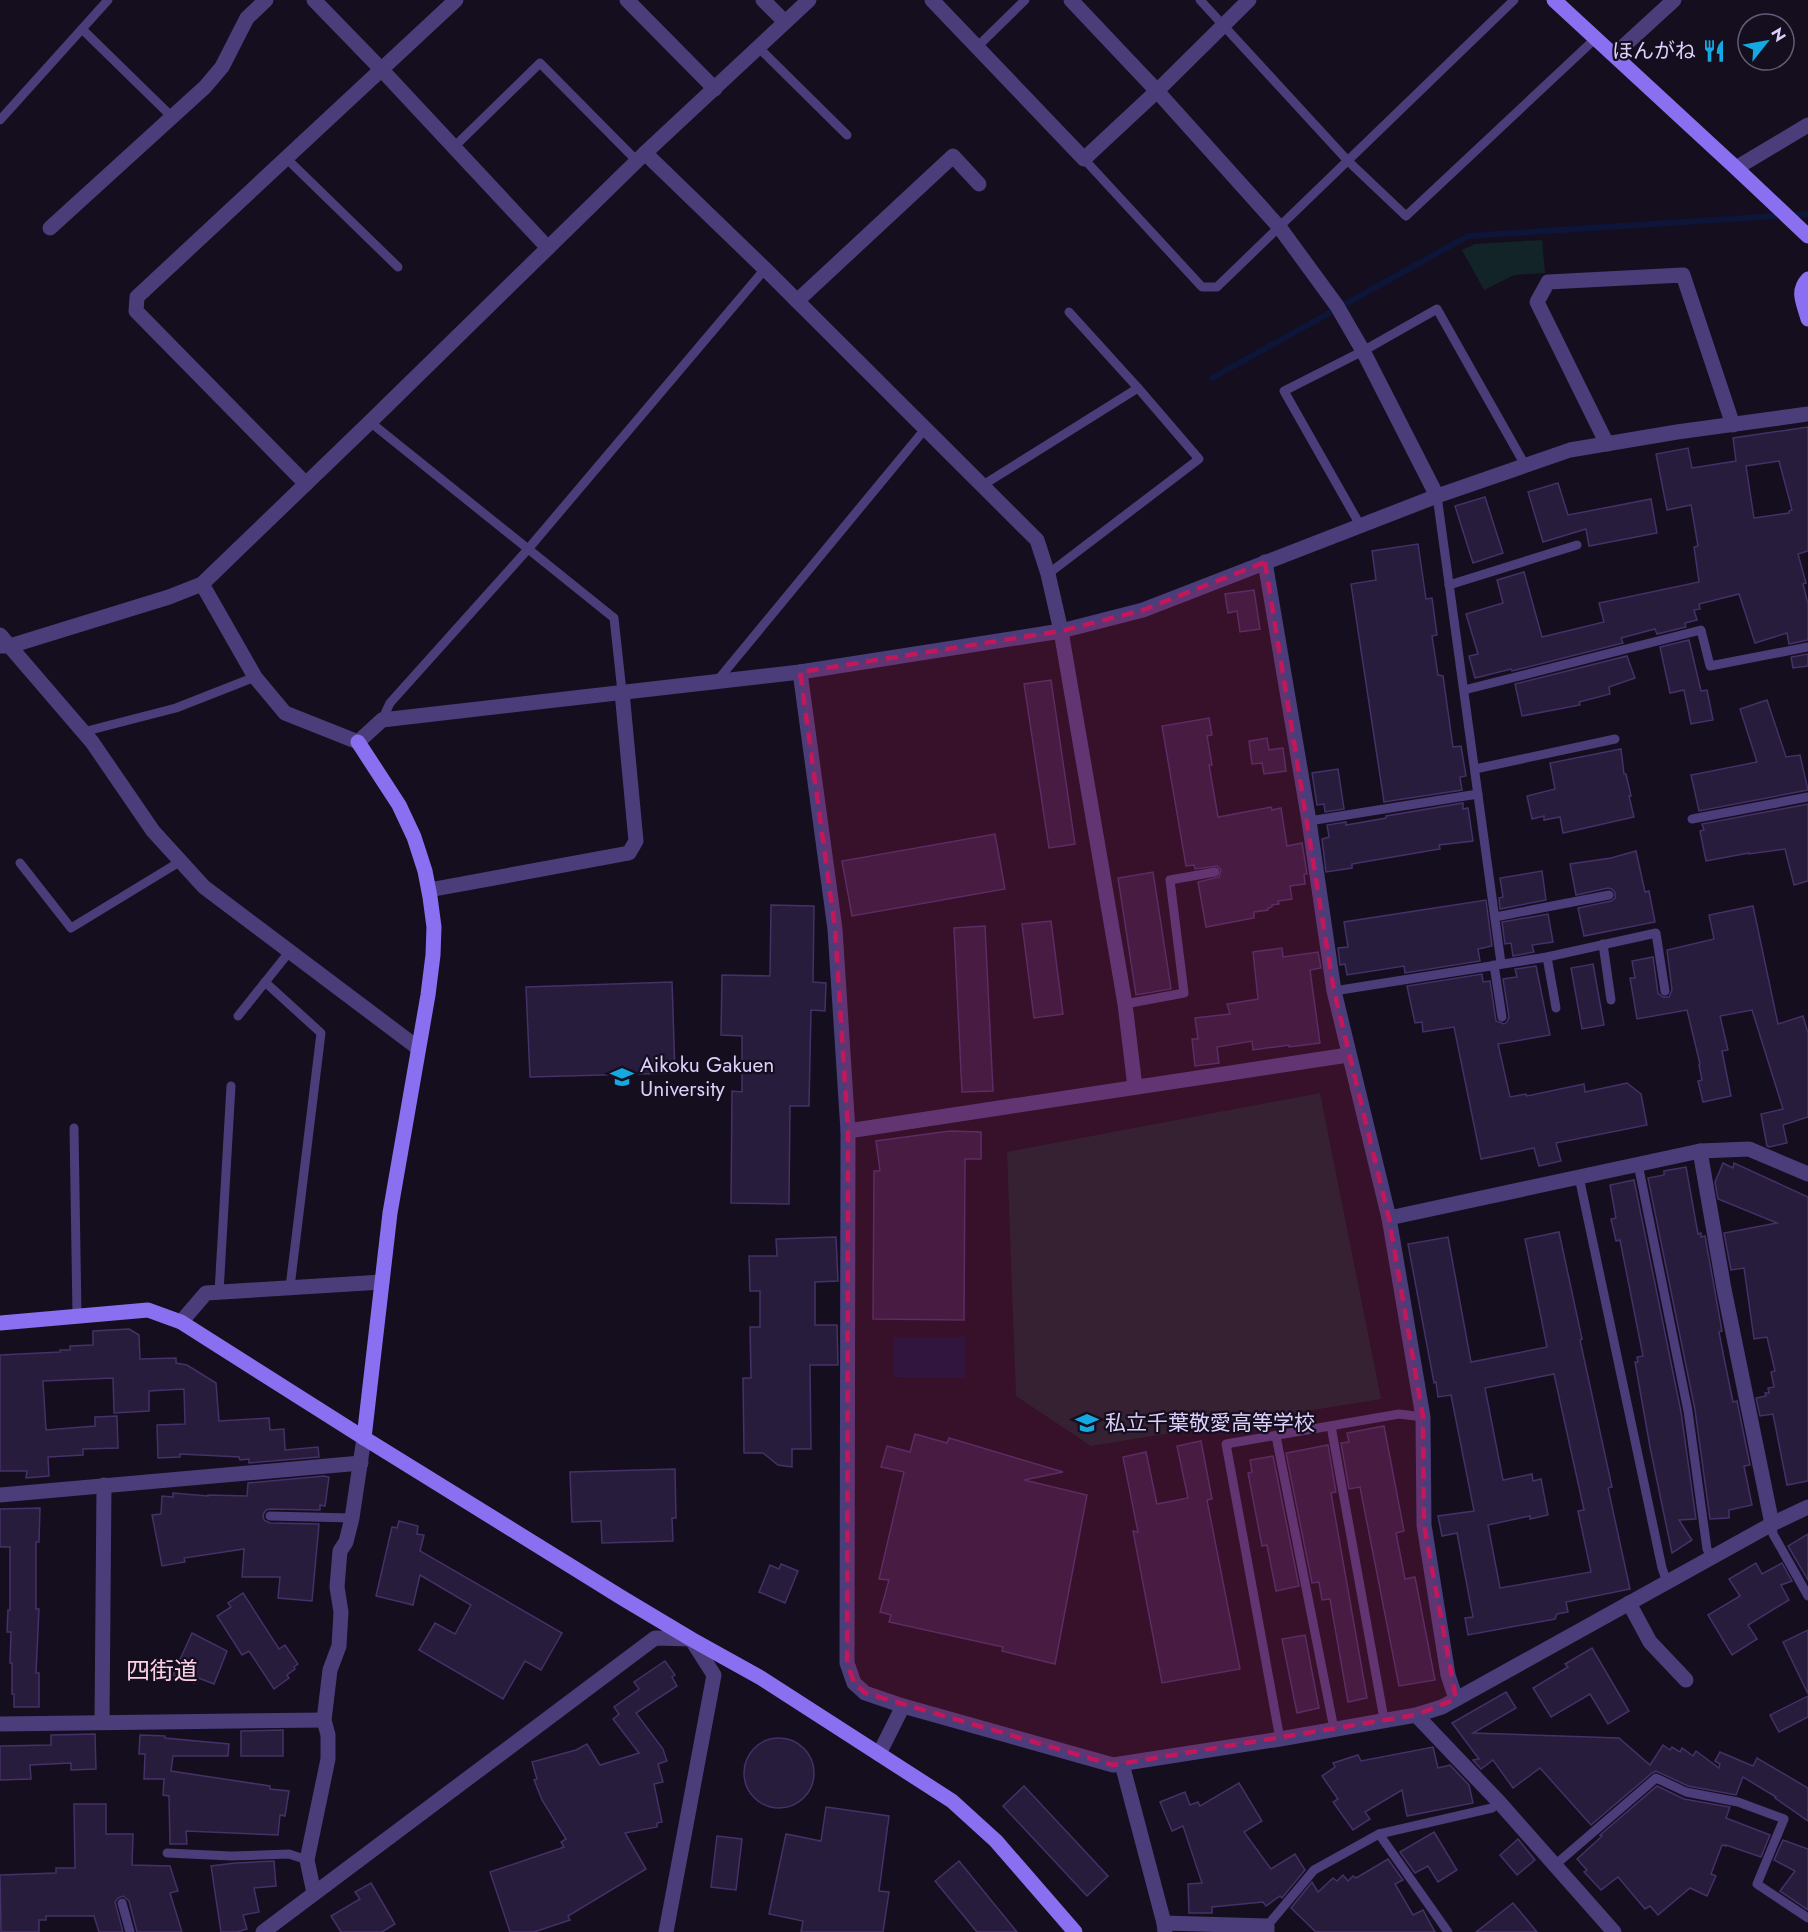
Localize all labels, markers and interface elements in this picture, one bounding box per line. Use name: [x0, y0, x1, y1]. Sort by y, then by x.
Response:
north arrow: [1736, 12, 1796, 72]
text: N: [1765, 23, 1792, 46]
place label: ほんがね: [1612, 36, 1696, 66]
restaurant icon: ほんがね: [1701, 38, 1727, 64]
place label: Aikoku Gakuen University: [640, 1050, 774, 1104]
school or university icon: Aikoku Gakuen University: [609, 1064, 635, 1090]
place label: 私立千葉敬愛高等学校: [1105, 1408, 1315, 1438]
school or university icon: 私立千葉敬愛高等学校: [1074, 1410, 1100, 1436]
district label: 四街道: [126, 1653, 198, 1688]

